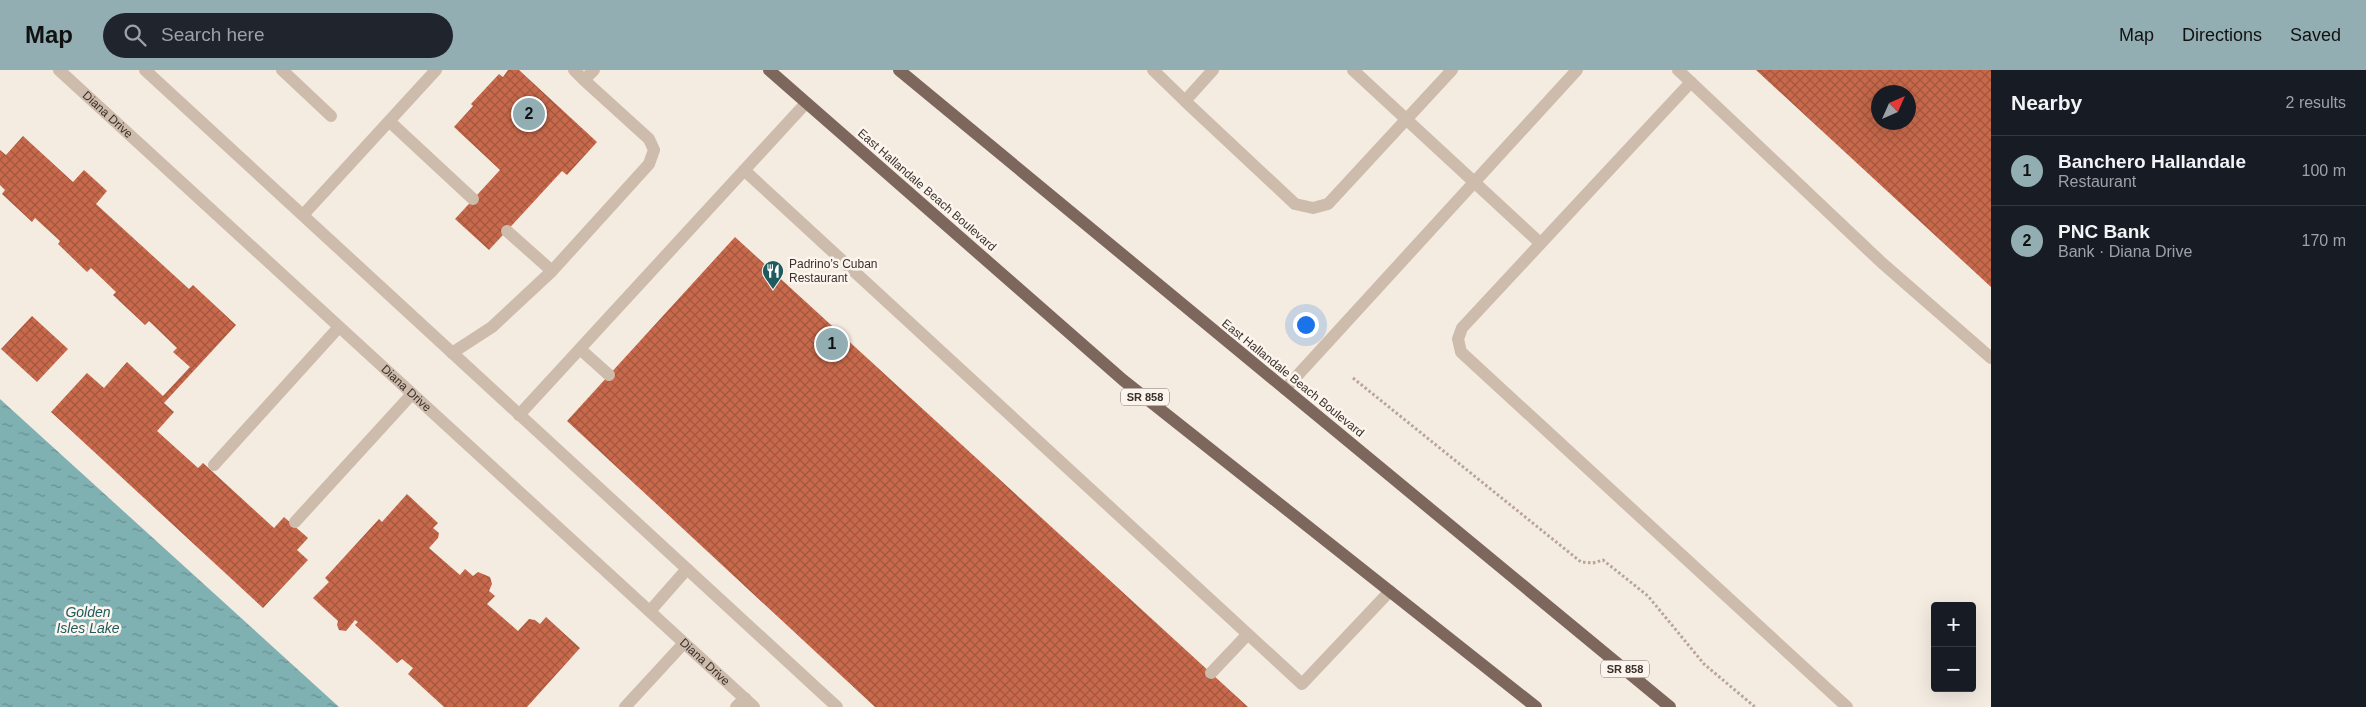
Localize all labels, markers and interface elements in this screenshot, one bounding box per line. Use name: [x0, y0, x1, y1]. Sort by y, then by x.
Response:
search box: [103, 13, 453, 58]
text: Map: [25, 21, 73, 48]
icon: search: [121, 21, 149, 49]
text: Search here: [161, 24, 265, 45]
text: Map: [2119, 25, 2154, 45]
text: Directions: [2182, 25, 2262, 45]
text: Saved: [2290, 25, 2341, 45]
north arrow: [1871, 85, 1916, 130]
street label: Diana Drive: [80, 88, 136, 141]
text: Nearby: [2011, 91, 2082, 114]
text: 2 results: [2286, 94, 2346, 111]
pin: 2: [513, 95, 545, 133]
street label: East Hallandale Beach Boulevard: [855, 126, 999, 254]
text: Banchero Hallandale: [2058, 151, 2246, 172]
text: 1: [2023, 162, 2031, 179]
text: 100 m: [2302, 162, 2346, 179]
text: Restaurant: [2058, 173, 2136, 190]
text: PNC Bank: [2058, 221, 2150, 242]
text: 2: [2023, 232, 2031, 249]
text: 170 m: [2302, 232, 2346, 249]
text: Bank · Diana Drive: [2058, 243, 2192, 260]
place label: Padrino’s Cuban Restaurant: [789, 257, 878, 285]
restaurant icon: Padrino’s Cuban Restaurant: [761, 259, 785, 290]
your location: [1293, 312, 1319, 338]
street label: East Hallandale Beach Boulevard: [1219, 316, 1367, 440]
pin: 1: [816, 325, 848, 363]
street label: Diana Drive: [378, 362, 434, 415]
road number: SR 858: [1121, 388, 1169, 406]
map controls: [1931, 602, 1976, 692]
button: +: [1931, 602, 1976, 647]
water label: Golden Isles Lake: [56, 604, 120, 636]
street label: Diana Drive: [677, 636, 733, 688]
button: −: [1931, 647, 1976, 692]
road number: SR 858: [1601, 660, 1649, 678]

